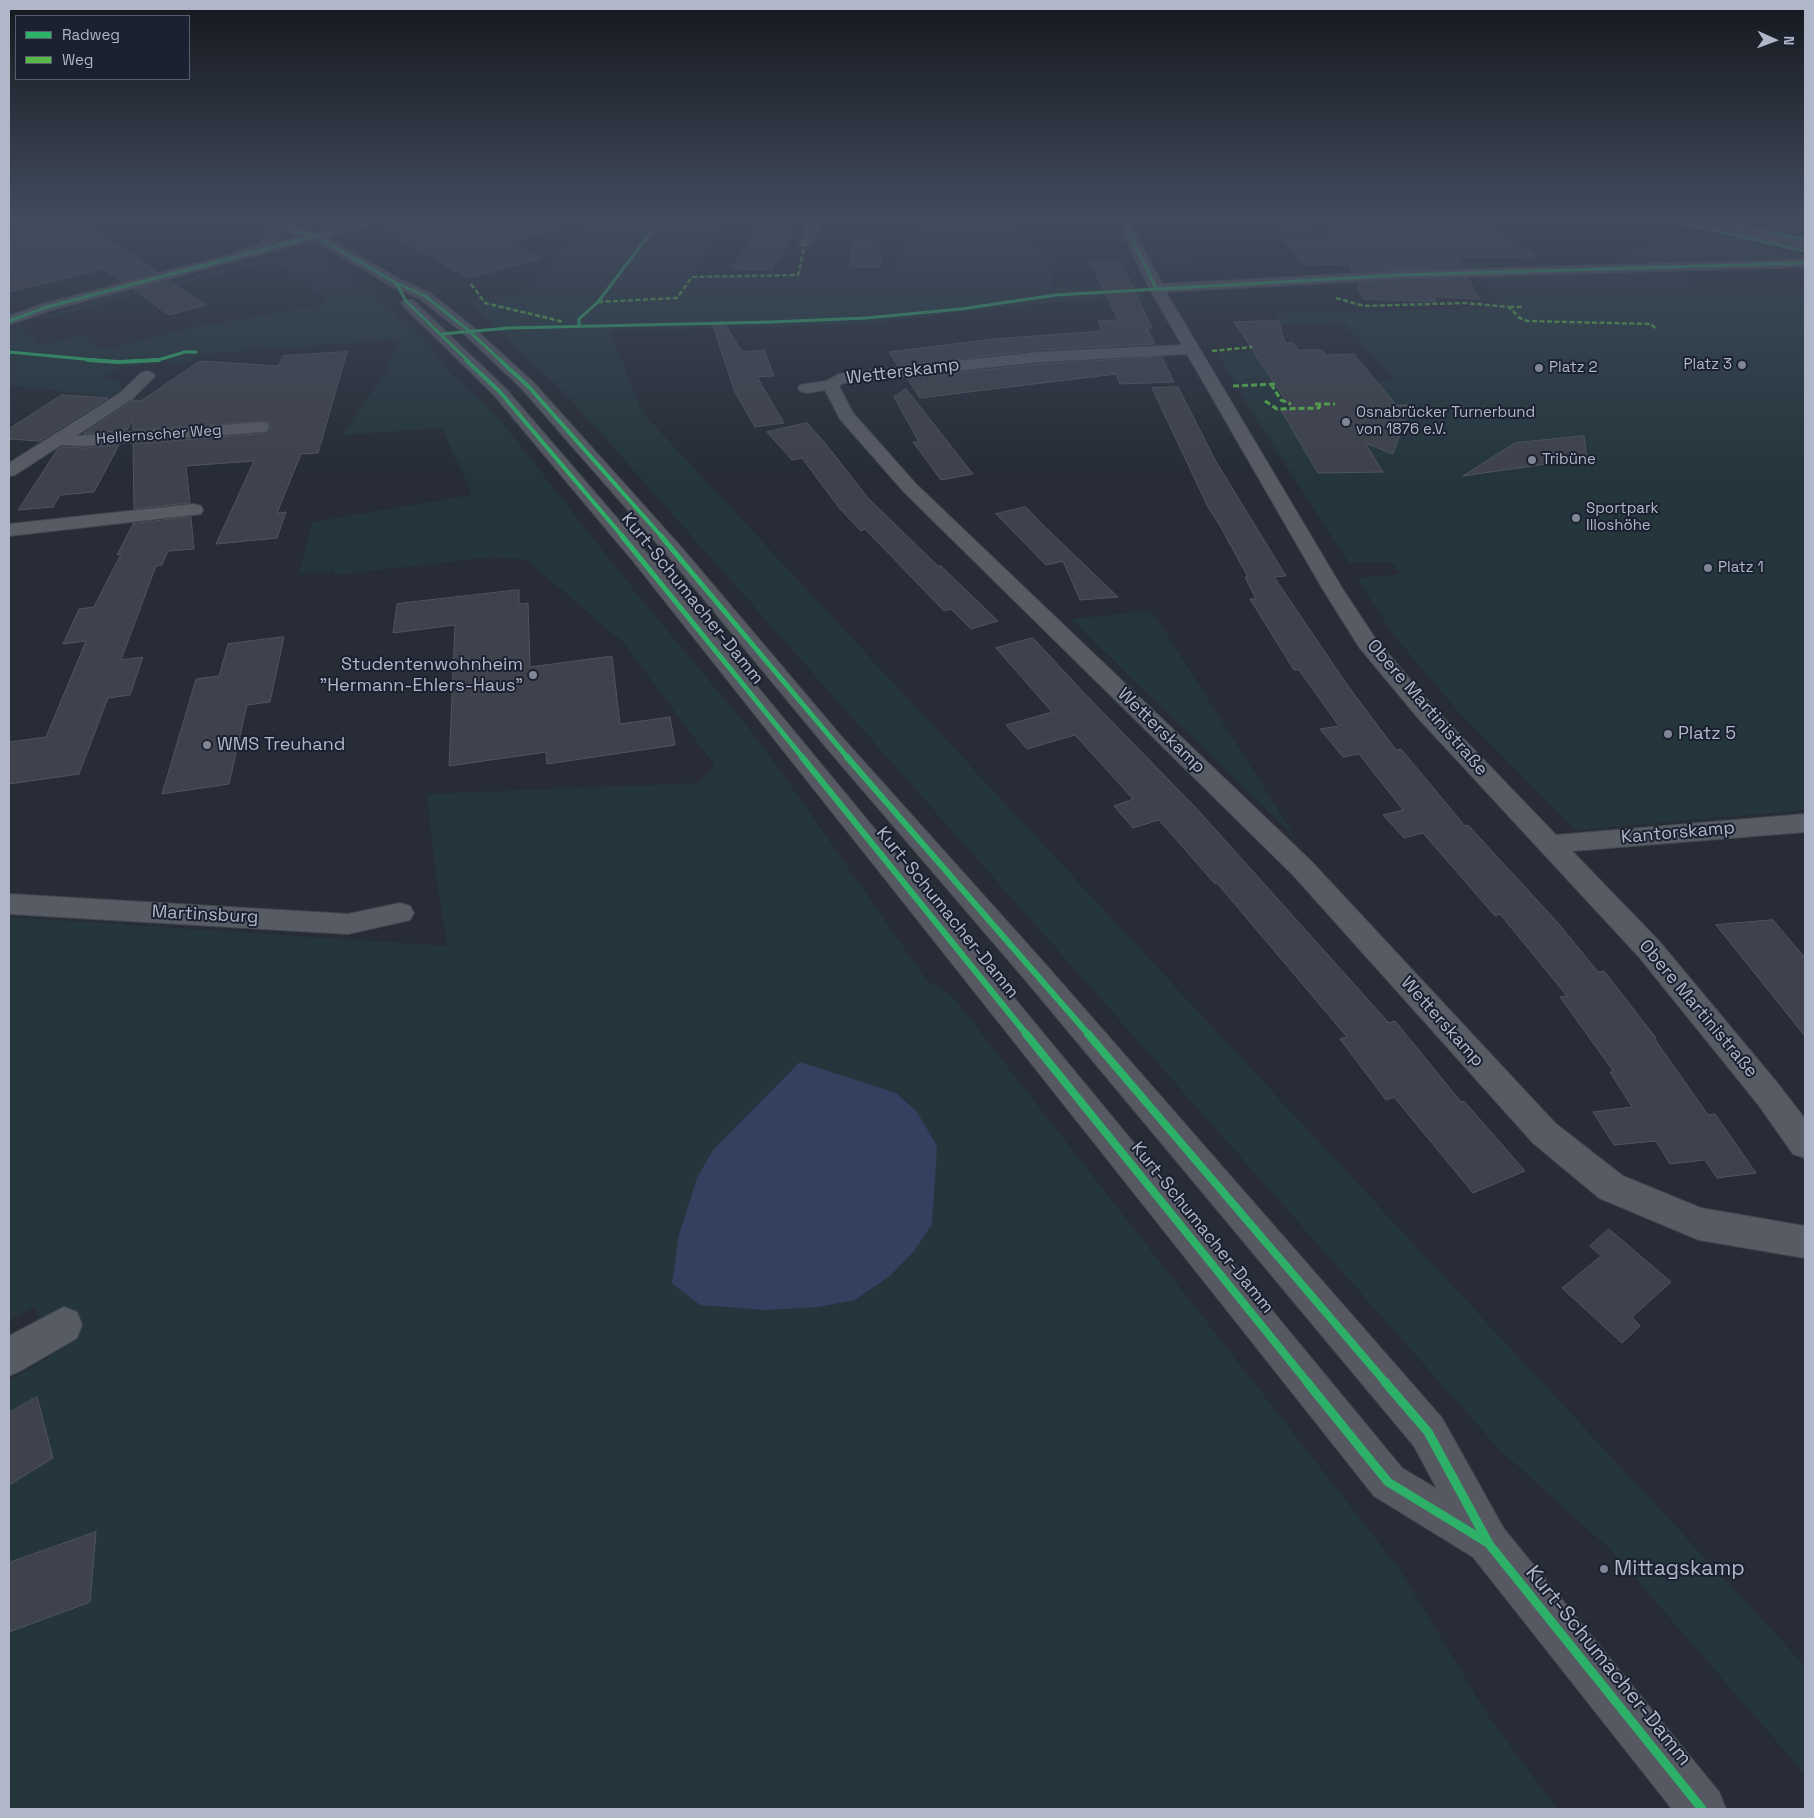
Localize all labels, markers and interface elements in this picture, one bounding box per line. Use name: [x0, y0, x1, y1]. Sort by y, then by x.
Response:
legend: [15, 15, 190, 80]
north arrow: [1749, 15, 1799, 65]
text: Radweg: [62, 25, 120, 44]
text: N: [1780, 36, 1798, 46]
text: Weg: [62, 50, 93, 69]
street label: Wetterskamp: [845, 354, 961, 390]
place label: Platz 3: [1684, 356, 1732, 374]
place label: Platz 2: [1549, 359, 1597, 377]
marker: Platz 3: [1736, 359, 1748, 371]
marker: Platz 2: [1533, 362, 1545, 374]
place label: Osnabrücker Turnerbund von 1876 e.V.: [1356, 404, 1535, 439]
marker: Osnabrücker Turnerbund von 1876 e.V.: [1340, 416, 1352, 428]
street label: Hellernscher Weg: [96, 422, 222, 448]
place label: Tribüne: [1542, 451, 1596, 469]
marker: Tribüne: [1526, 454, 1538, 466]
place label: Sportpark Illoshöhe: [1586, 500, 1659, 535]
street label: Kurt-Schumacher-Damm: [616, 509, 768, 689]
marker: Sportpark Illoshöhe: [1570, 512, 1582, 524]
place label: Platz 1: [1718, 559, 1764, 577]
marker: Platz 1: [1702, 562, 1714, 574]
street label: Obere Martinistraße: [1362, 636, 1492, 780]
place label: Studentenwohnheim "Hermann-Ehlers-Haus": [320, 654, 523, 696]
marker: Studentenwohnheim "Hermann-Ehlers-Haus": [527, 669, 539, 681]
street label: Wetterskamp: [1113, 684, 1209, 778]
place label: Platz 5: [1678, 723, 1736, 745]
marker: Platz 5: [1662, 728, 1674, 740]
place label: WMS Treuhand: [217, 734, 345, 756]
marker: WMS Treuhand: [201, 739, 213, 751]
street label: Kantorskamp: [1620, 817, 1736, 849]
street label: Kurt-Schumacher-Damm: [871, 823, 1023, 1003]
street label: Martinsburg: [151, 901, 259, 929]
street label: Obere Martinistraße: [1634, 936, 1762, 1082]
street label: Wetterskamp: [1396, 972, 1488, 1072]
street label: Kurt-Schumacher-Damm: [1126, 1138, 1278, 1318]
place label: Mittagskamp: [1614, 1556, 1745, 1582]
street label: Kurt-Schumacher-Damm: [1520, 1561, 1696, 1771]
marker: Mittagskamp: [1598, 1563, 1610, 1575]

